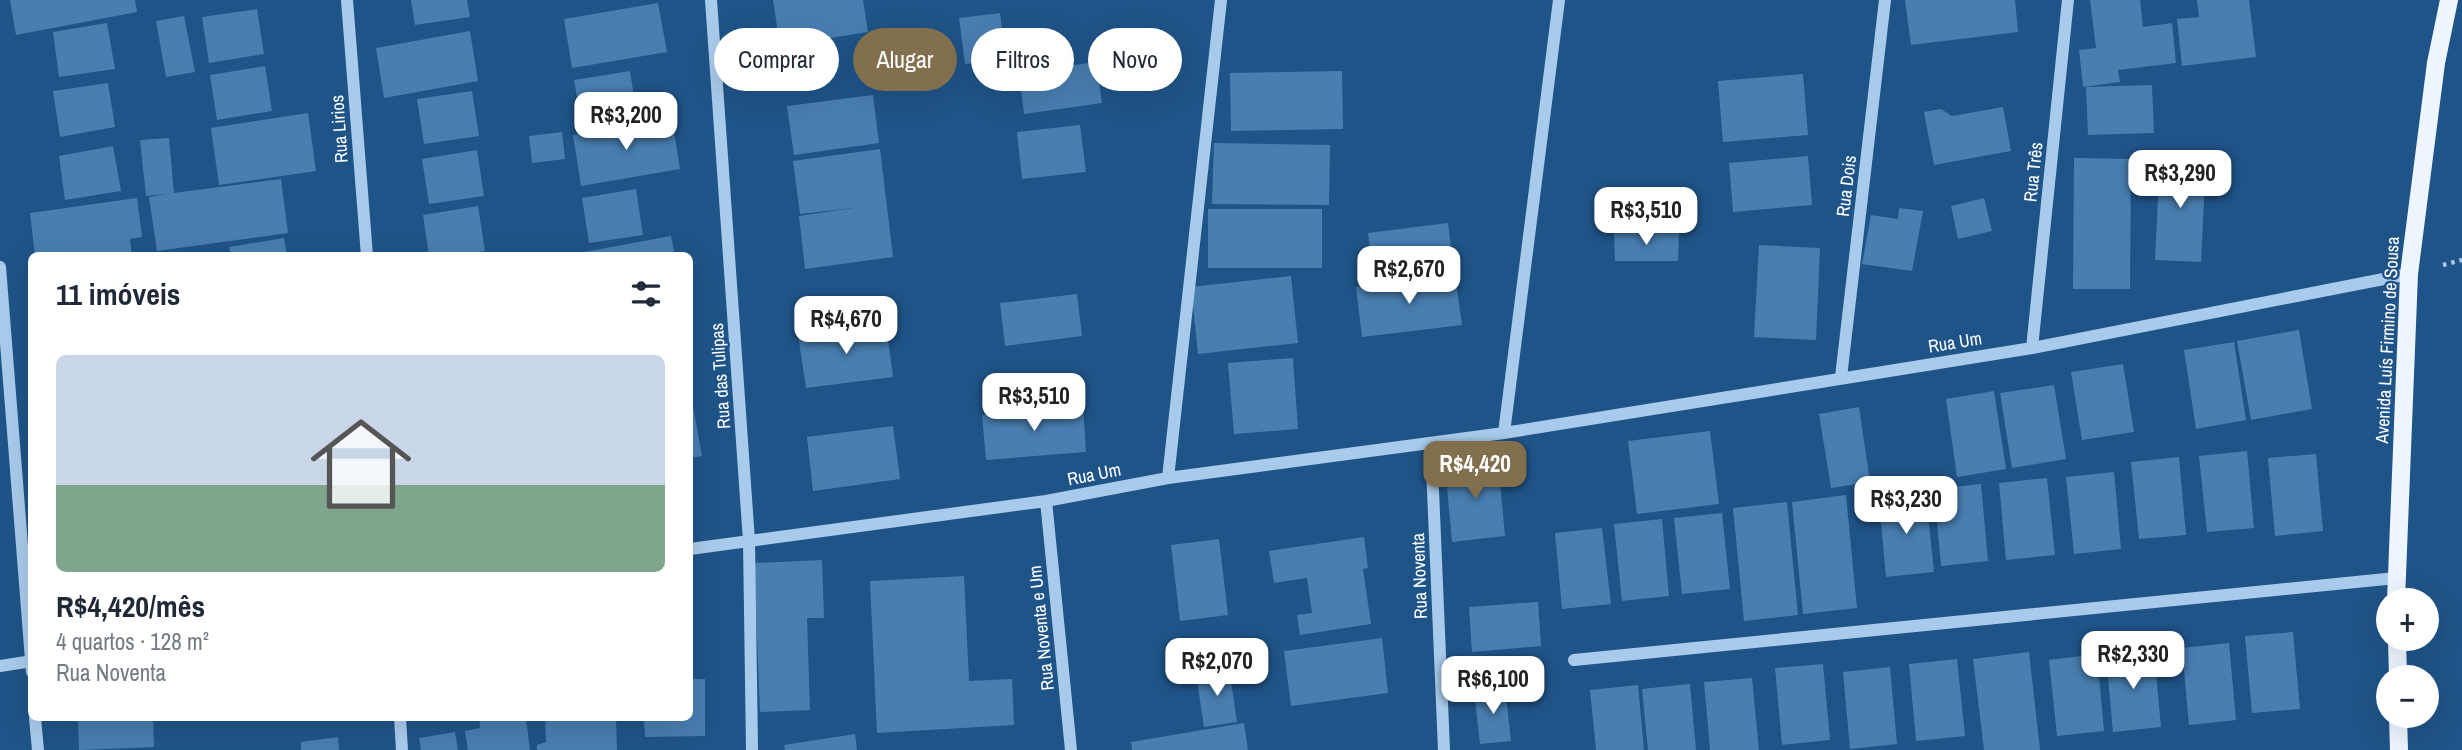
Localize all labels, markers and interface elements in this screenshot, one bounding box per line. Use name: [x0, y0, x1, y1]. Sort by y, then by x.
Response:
chip: Comprar: [714, 28, 839, 91]
chip: Alugar: [853, 28, 957, 91]
chip: Filtros: [971, 28, 1074, 91]
chip: Novo: [1088, 28, 1182, 91]
pin: R$3,200: [561, 92, 691, 152]
street label: Rua Lirios: [324, 94, 354, 164]
text: R$3,200: [590, 99, 662, 130]
street label: Rua Três: [2017, 141, 2049, 203]
pin: R$3,290: [2115, 150, 2245, 210]
street label: Rua Dois: [1830, 154, 1862, 218]
text: R$3,290: [2144, 157, 2216, 188]
pin: R$3,510: [1581, 188, 1711, 247]
text: R$3,510: [1610, 194, 1682, 225]
street label: Avenida Luís Firmino de Sousa: [2369, 236, 2405, 445]
pin: R$2,670: [1344, 246, 1474, 306]
text: R$2,670: [1373, 253, 1445, 284]
text: 11 imóveis: [56, 274, 180, 314]
icon: filters: [627, 275, 665, 313]
pin: R$4,670: [781, 296, 911, 356]
text: R$4,670: [810, 303, 882, 334]
street label: Rua das Tulipas: [704, 322, 736, 430]
street label: Rua Um: [1926, 325, 1984, 359]
pin: R$3,510: [969, 374, 1099, 433]
text: R$3,510: [998, 380, 1070, 411]
icon: home: [298, 401, 424, 527]
pin: R$4,420: [1410, 442, 1540, 501]
text: R$4,420: [1439, 448, 1511, 479]
street label: Rua Um: [1065, 457, 1123, 491]
pin: R$3,230: [1841, 476, 1971, 536]
text: R$3,230: [1870, 483, 1942, 514]
street label: Rua Noventa: [1405, 533, 1433, 619]
street label: Rua Noventa e Um: [1022, 564, 1060, 692]
text: R$4,420/mês: [56, 586, 205, 626]
map controls: [2376, 588, 2439, 728]
button: +: [2376, 588, 2439, 651]
text: 4 quartos · 128 m²: [56, 626, 209, 657]
pin: R$2,330: [2068, 632, 2198, 691]
pin: R$2,070: [1152, 638, 1282, 698]
text: R$2,330: [2097, 638, 2169, 669]
text: R$2,070: [1181, 645, 1253, 676]
pin: R$6,100: [1428, 656, 1558, 716]
text: Rua Noventa: [56, 657, 166, 688]
text: R$6,100: [1457, 663, 1529, 694]
button: −: [2376, 665, 2439, 728]

